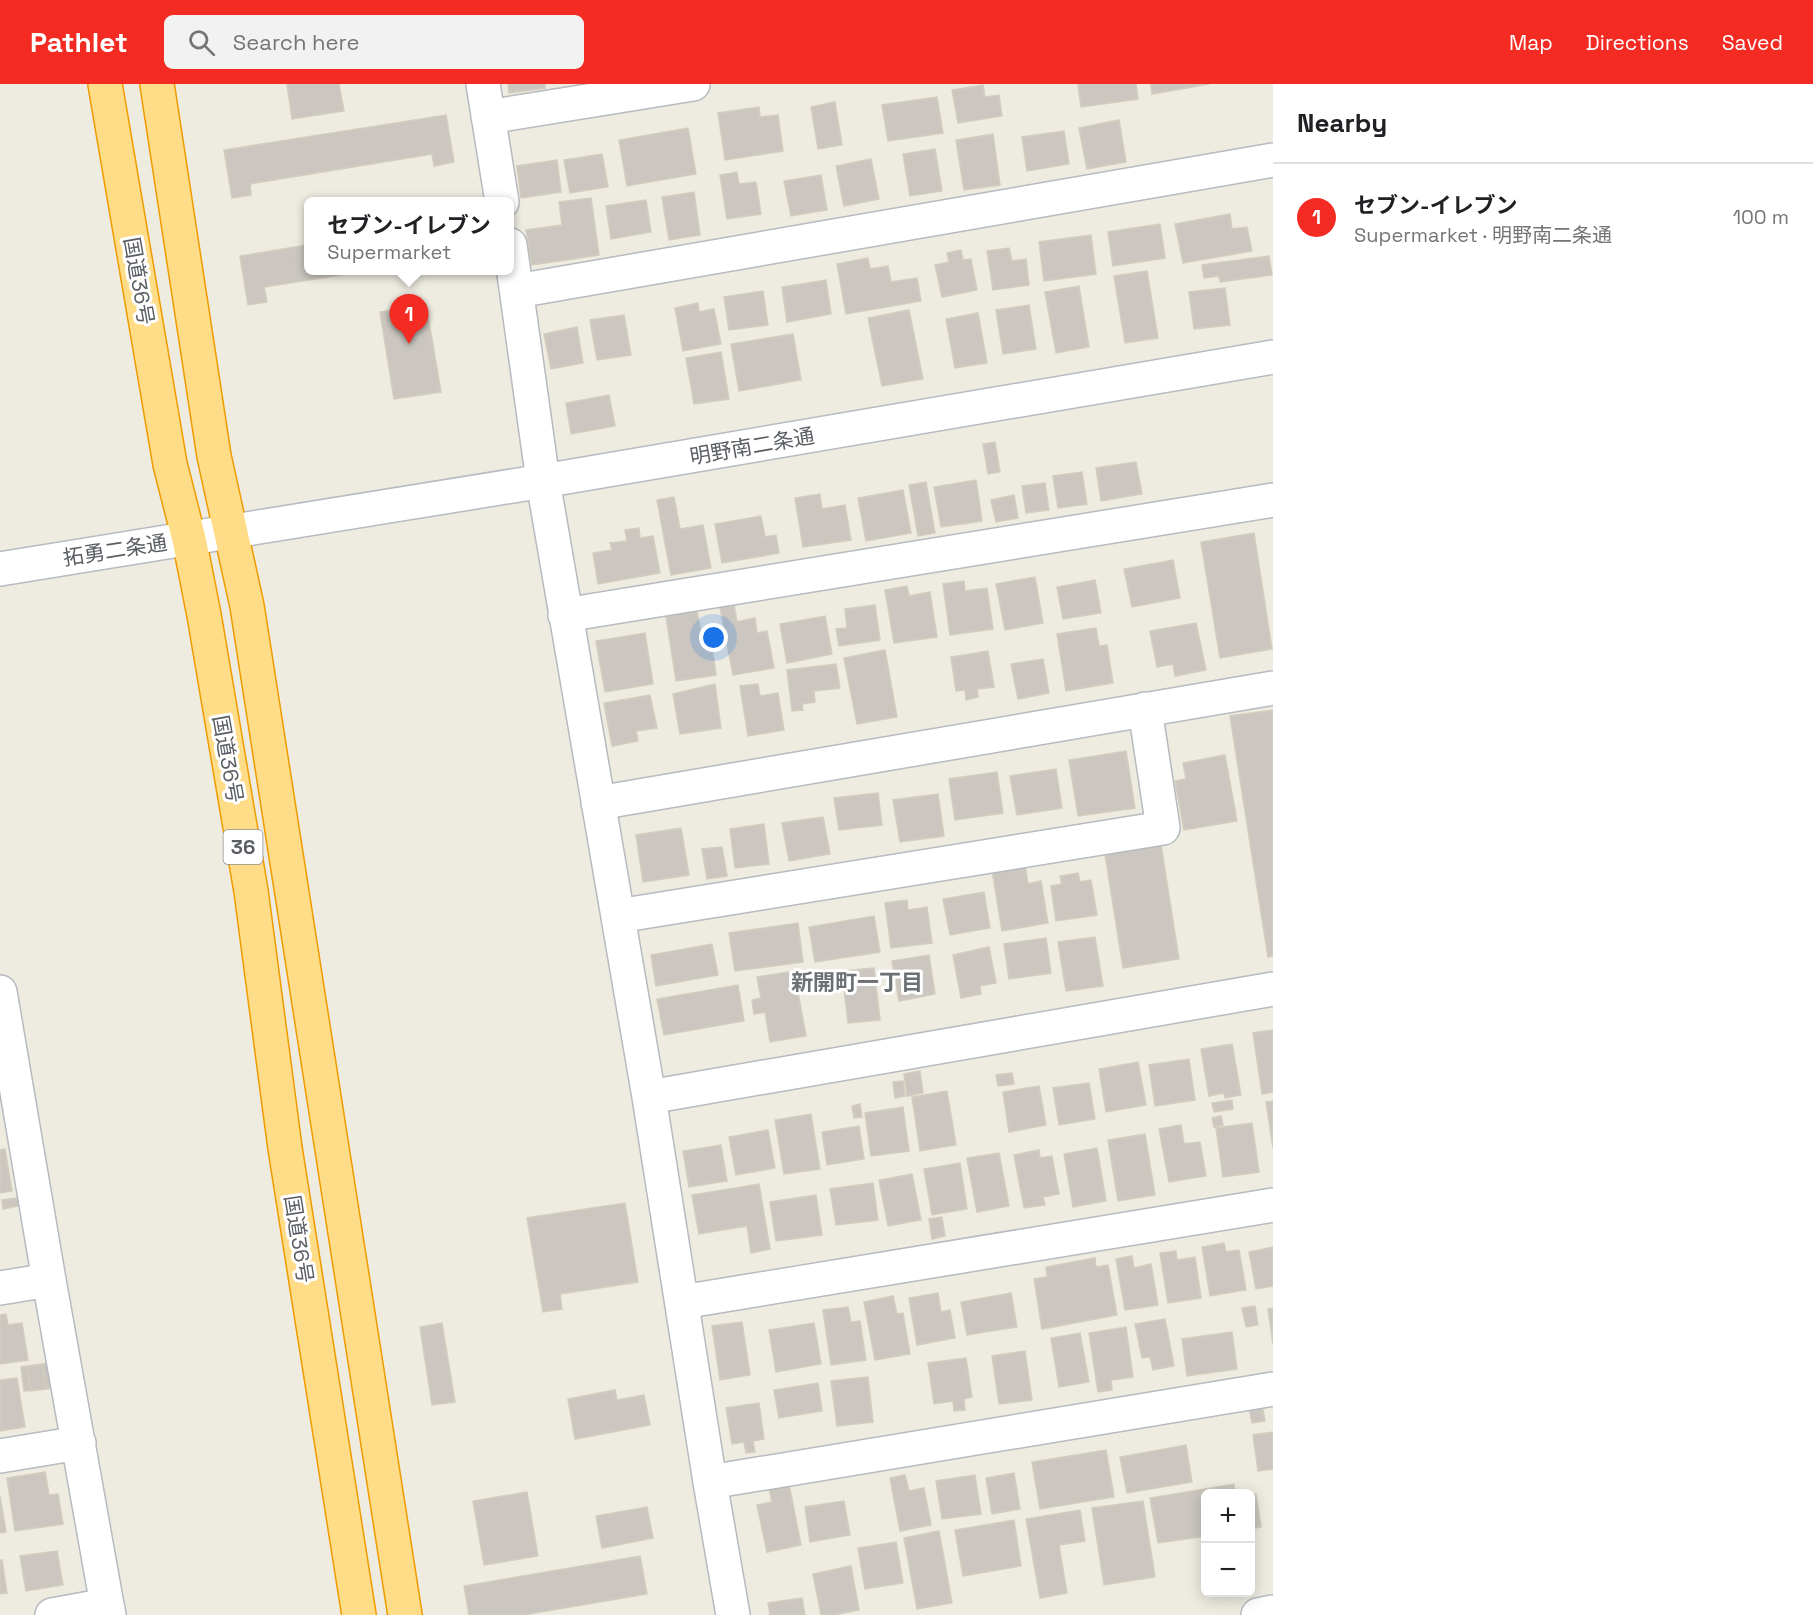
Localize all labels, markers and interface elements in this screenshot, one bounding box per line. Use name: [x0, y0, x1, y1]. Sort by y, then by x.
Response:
search box: [164, 15, 584, 69]
text: Pathlet: [30, 24, 128, 60]
icon: search: [185, 26, 218, 59]
text: Search here: [233, 28, 360, 56]
text: Map: [1509, 29, 1553, 56]
text: Directions: [1586, 29, 1689, 56]
text: Saved: [1722, 29, 1783, 56]
text: Nearby: [1297, 106, 1387, 140]
text: セブン-イレブン: [1354, 191, 1518, 219]
popup: [304, 197, 514, 275]
text: 1: [1312, 204, 1321, 230]
text: 100 m: [1733, 204, 1789, 230]
text: セブン-イレブン: [327, 211, 491, 239]
text: Supermarket · 明野南二条通: [1354, 222, 1612, 248]
street label: 国道36号: [118, 235, 160, 327]
text: Supermarket: [327, 239, 451, 265]
pin: 1: [390, 294, 428, 344]
street label: 明野南二条通: [688, 422, 816, 470]
street label: 拓勇二条通: [61, 528, 169, 572]
your location: [699, 623, 728, 652]
street label: 国道36号: [207, 713, 249, 805]
road number: 36: [224, 830, 262, 864]
district label: 新開町一丁目: [791, 968, 923, 996]
street label: 国道36号: [279, 1193, 319, 1285]
map controls: [1201, 1489, 1255, 1597]
button: +: [1201, 1489, 1255, 1543]
button: −: [1201, 1543, 1255, 1597]

